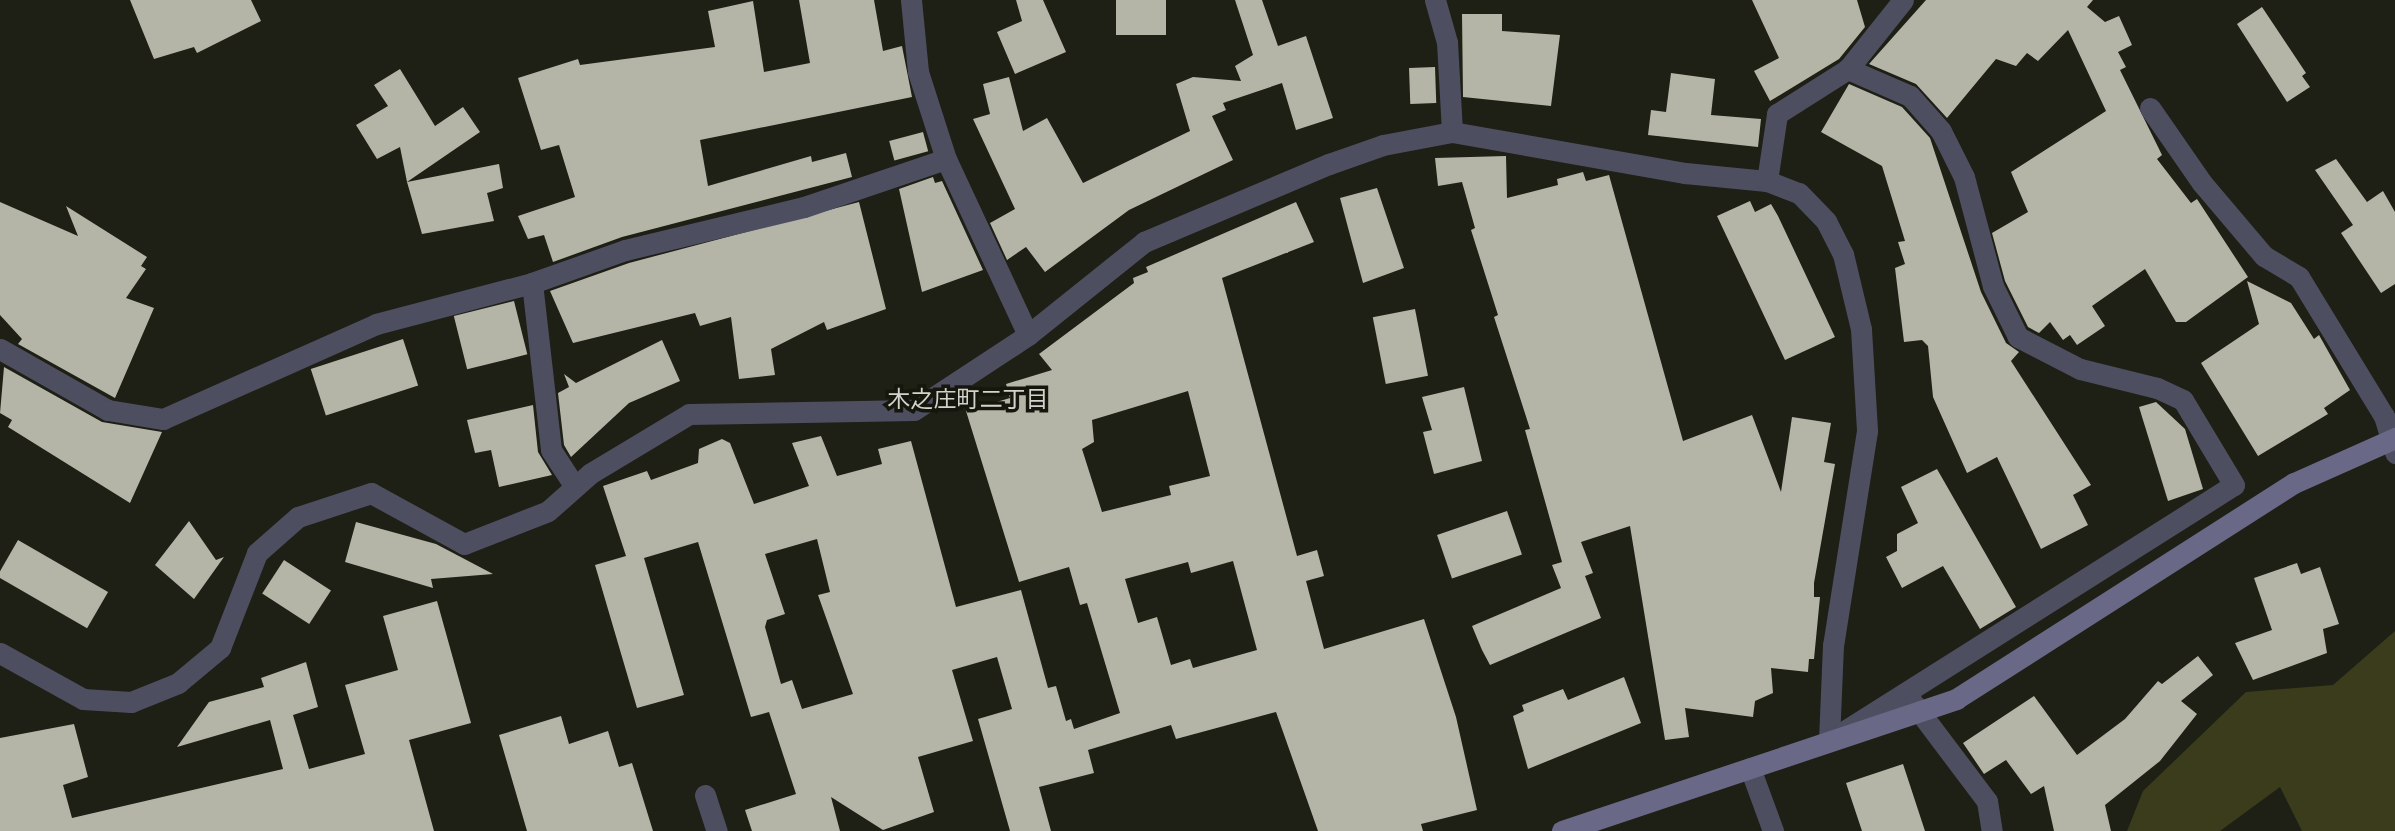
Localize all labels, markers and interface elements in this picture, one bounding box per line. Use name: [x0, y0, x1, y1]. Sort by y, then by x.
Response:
district label: 木之庄町二丁目: [888, 386, 1048, 414]

